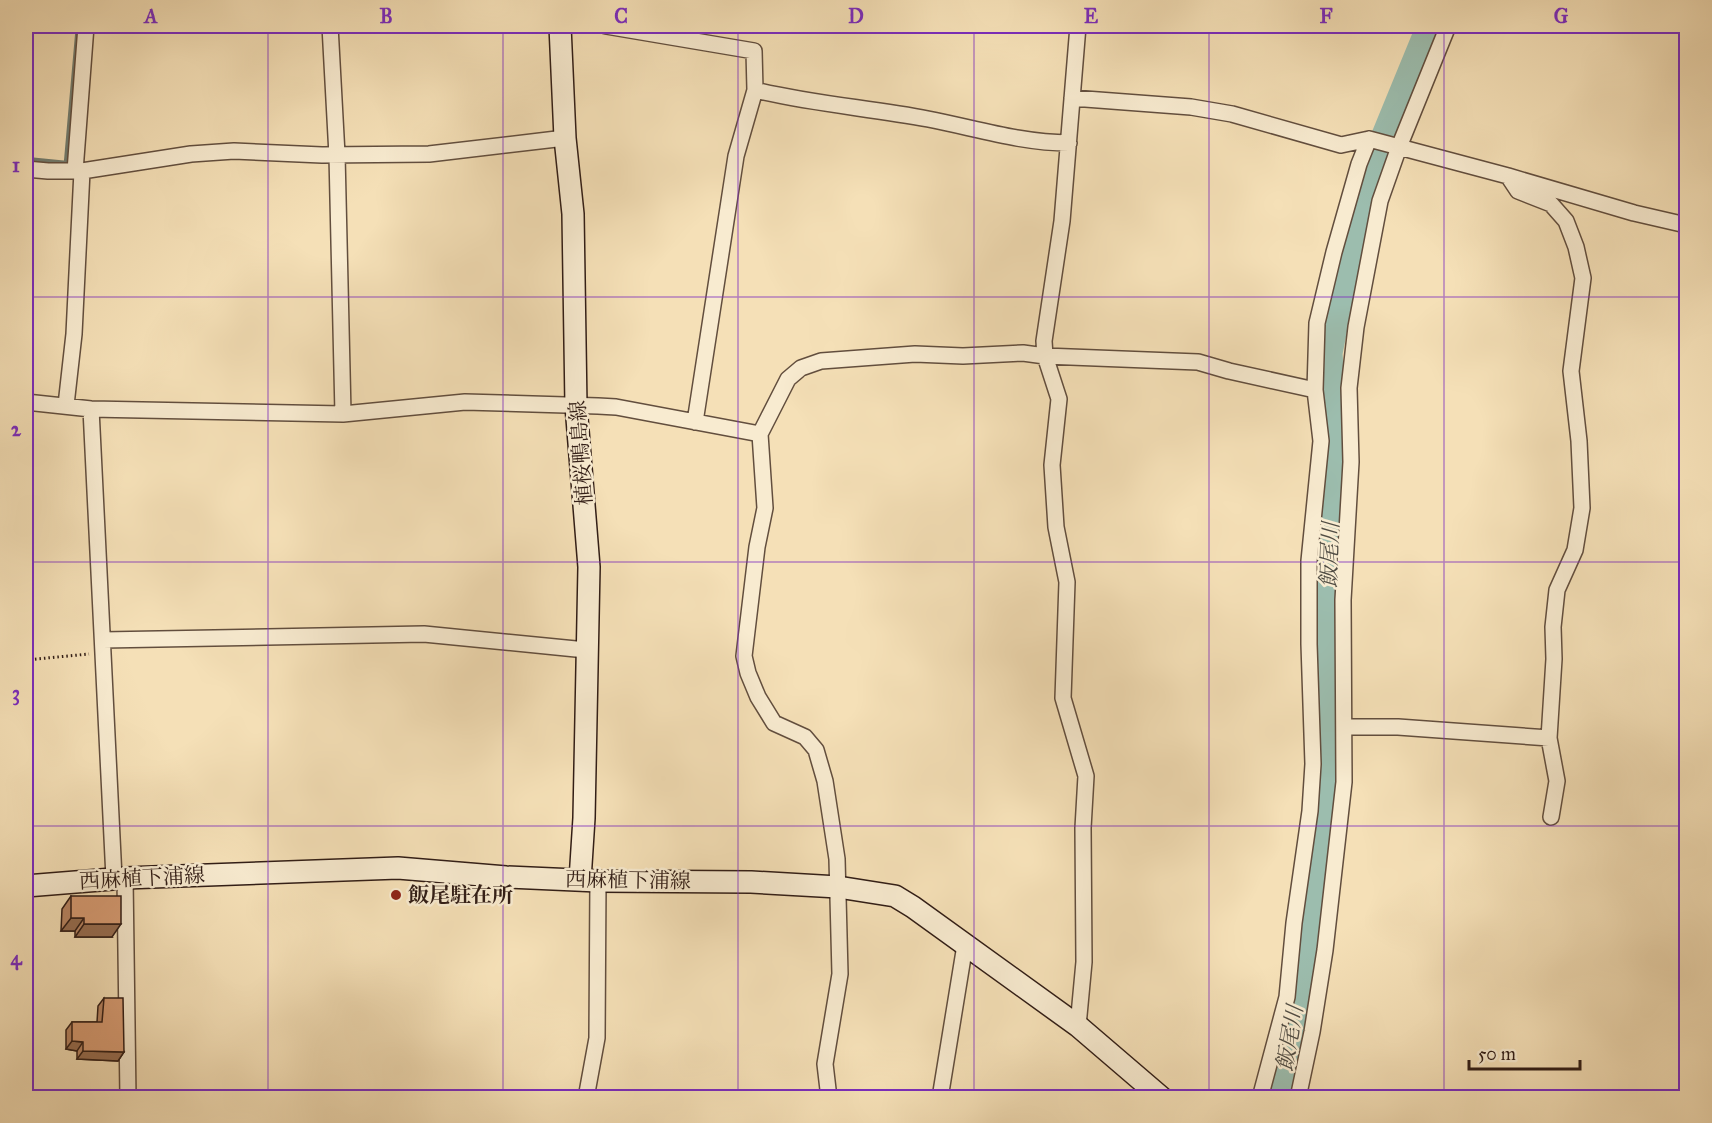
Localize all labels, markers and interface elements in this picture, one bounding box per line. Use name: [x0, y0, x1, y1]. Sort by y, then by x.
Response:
text: A: [142, 4, 158, 28]
text: B: [379, 4, 393, 28]
text: C: [614, 4, 628, 28]
text: D: [848, 4, 864, 28]
text: E: [1084, 4, 1099, 28]
text: F: [1319, 4, 1333, 28]
text: G: [1554, 4, 1569, 28]
text: 1: [12, 153, 20, 177]
street label: 植桜鴨島線: [564, 400, 598, 506]
text: 2: [11, 417, 22, 441]
water label: 飯尾川: [1315, 520, 1344, 588]
text: 3: [12, 681, 20, 706]
street label: 西麻植下浦線: [78, 862, 206, 894]
street label: 西麻植下浦線: [565, 866, 691, 894]
place label: 飯尾駐在所: [408, 882, 513, 908]
marker: 飯尾駐在所: [389, 888, 403, 902]
text: 4: [10, 946, 22, 971]
water label: 飯尾川: [1270, 1001, 1309, 1073]
scale bar: [1469, 1033, 1580, 1071]
text: 50 m: [1478, 1043, 1516, 1065]

